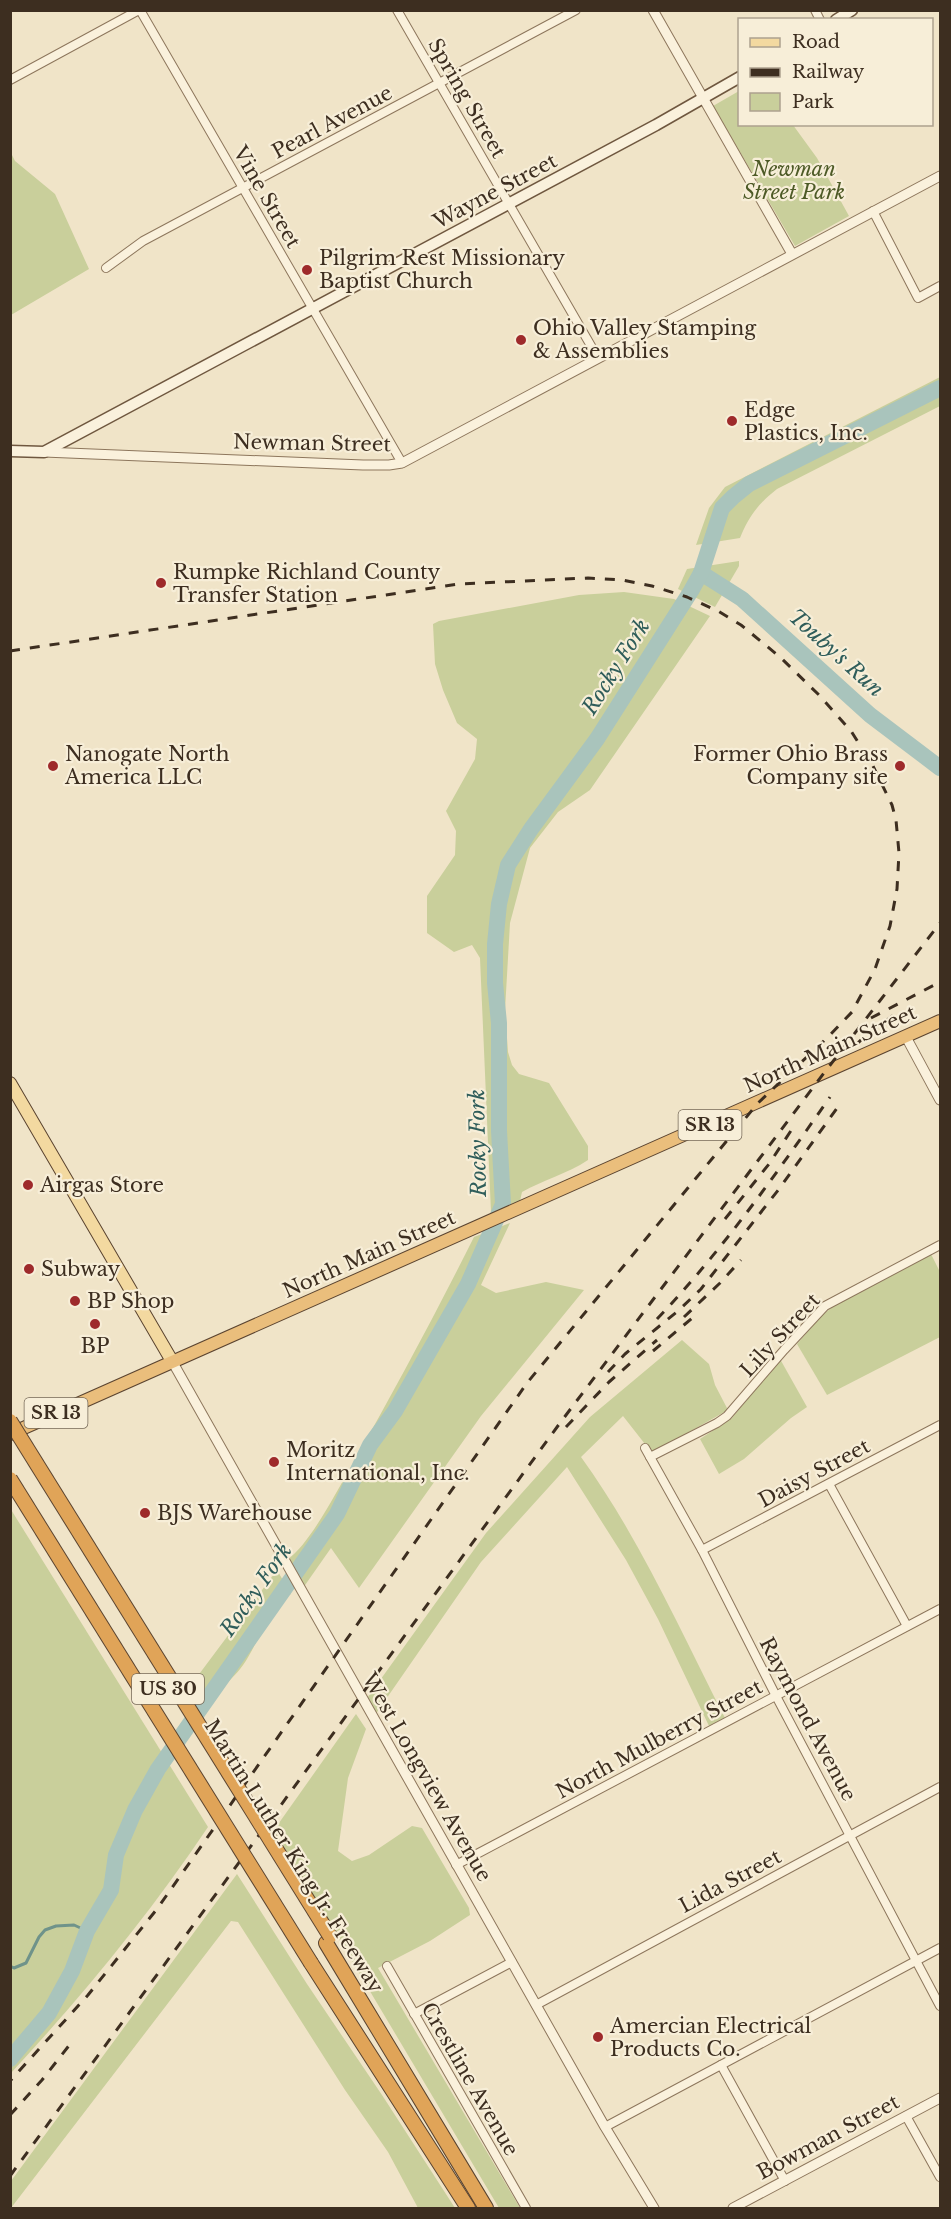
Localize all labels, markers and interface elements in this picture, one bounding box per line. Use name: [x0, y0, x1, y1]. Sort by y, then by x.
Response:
legend: [738, 18, 933, 126]
text: Road: [792, 31, 840, 53]
street label: Spring Street: [423, 34, 511, 162]
text: Railway: [792, 61, 865, 83]
street label: Pearl Avenue: [268, 80, 396, 164]
text: Park: [792, 91, 834, 113]
street label: Vine Street: [228, 141, 306, 253]
street label: Wayne Street: [428, 148, 561, 234]
park label: Newman Street Park: [743, 157, 845, 204]
place label: Pilgrim Rest Missionary Baptist Church: [319, 246, 565, 293]
marker: Pilgrim Rest Missionary Baptist Church: [300, 263, 314, 277]
place label: Ohio Valley Stamping & Assemblies: [533, 316, 757, 363]
marker: Ohio Valley Stamping & Assemblies: [514, 333, 528, 347]
place label: Edge Plastics, Inc.: [744, 398, 868, 445]
marker: Edge Plastics, Inc.: [725, 414, 739, 428]
street label: Newman Street: [233, 430, 392, 456]
place label: Rumpke Richland County Transfer Station: [173, 560, 440, 607]
marker: Rumpke Richland County Transfer Station: [154, 576, 168, 590]
water label: Touby's Run: [783, 604, 889, 702]
water label: Rocky Fork: [576, 614, 656, 720]
place label: Nanogate North America LLC: [64, 742, 230, 789]
place label: Former Ohio Brass Company site: [693, 742, 888, 789]
marker: Nanogate North America LLC: [46, 759, 60, 773]
marker: Former Ohio Brass Company site: [893, 759, 907, 773]
street label: North Main Street: [740, 1000, 920, 1098]
water label: Rocky Fork: [464, 1089, 492, 1198]
road number: SR 13: [678, 1110, 742, 1140]
place label: Airgas Store: [39, 1173, 164, 1197]
marker: Airgas Store: [21, 1178, 35, 1192]
street label: North Main Street: [279, 1205, 459, 1303]
place label: Subway: [41, 1257, 121, 1281]
marker: Subway: [22, 1262, 36, 1276]
street label: Lily Street: [735, 1288, 825, 1382]
place label: BP Shop: [87, 1289, 174, 1313]
marker: BP Shop: [68, 1294, 82, 1308]
marker: BP: [88, 1317, 102, 1331]
place label: BP: [81, 1334, 110, 1358]
road number: SR 13: [25, 1398, 88, 1428]
street label: Daisy Street: [754, 1433, 874, 1512]
place label: Moritz International, Inc.: [286, 1438, 470, 1485]
marker: Moritz International, Inc.: [267, 1455, 281, 1469]
place label: BJS Warehouse: [157, 1501, 312, 1525]
marker: BJS Warehouse: [138, 1506, 152, 1520]
water label: Rocky Fork: [214, 1538, 298, 1642]
street label: Raymond Avenue: [755, 1633, 861, 1805]
street label: West Longview Avenue: [357, 1668, 497, 1886]
road number: US 30: [132, 1674, 204, 1704]
street label: North Mulberry Street: [552, 1674, 767, 1804]
street label: Martin Luther King Jr. Freeway: [200, 1715, 389, 1997]
street label: Lida Street: [675, 1844, 785, 1918]
street label: Crestline Avenue: [416, 1998, 524, 2160]
place label: Amercian Electrical Products Co.: [609, 2014, 811, 2061]
marker: Amercian Electrical Products Co.: [591, 2030, 605, 2044]
street label: Bowman Street: [753, 2089, 903, 2185]

